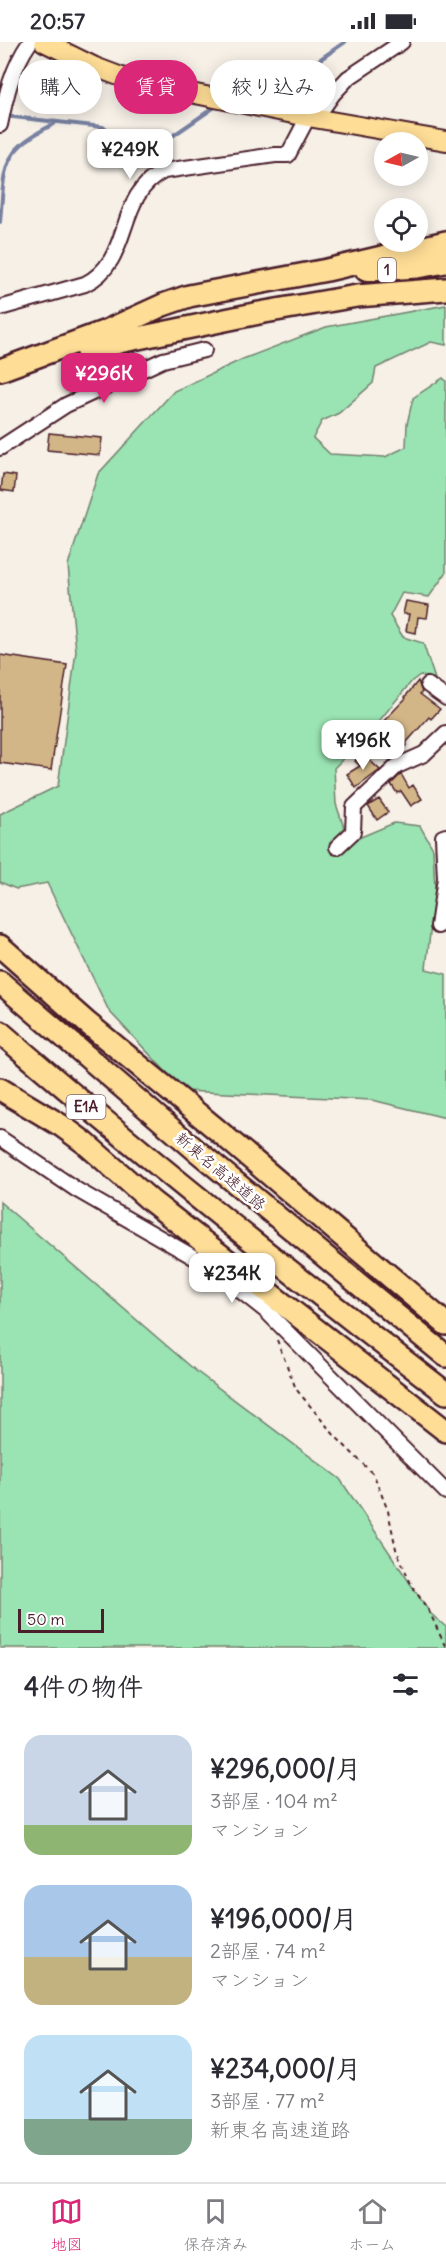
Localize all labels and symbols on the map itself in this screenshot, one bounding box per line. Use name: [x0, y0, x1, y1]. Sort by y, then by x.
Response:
pin: ¥249K: [88, 129, 172, 180]
north arrow: [374, 132, 428, 186]
road number: 1: [378, 258, 396, 282]
pin: ¥296K: [62, 353, 146, 404]
pin: ¥196K: [321, 720, 405, 771]
road number: E1A: [66, 1095, 106, 1119]
street label: 新東名高速道路: [172, 1127, 270, 1215]
pin: ¥234K: [190, 1253, 274, 1304]
scale bar: [18, 1606, 104, 1634]

